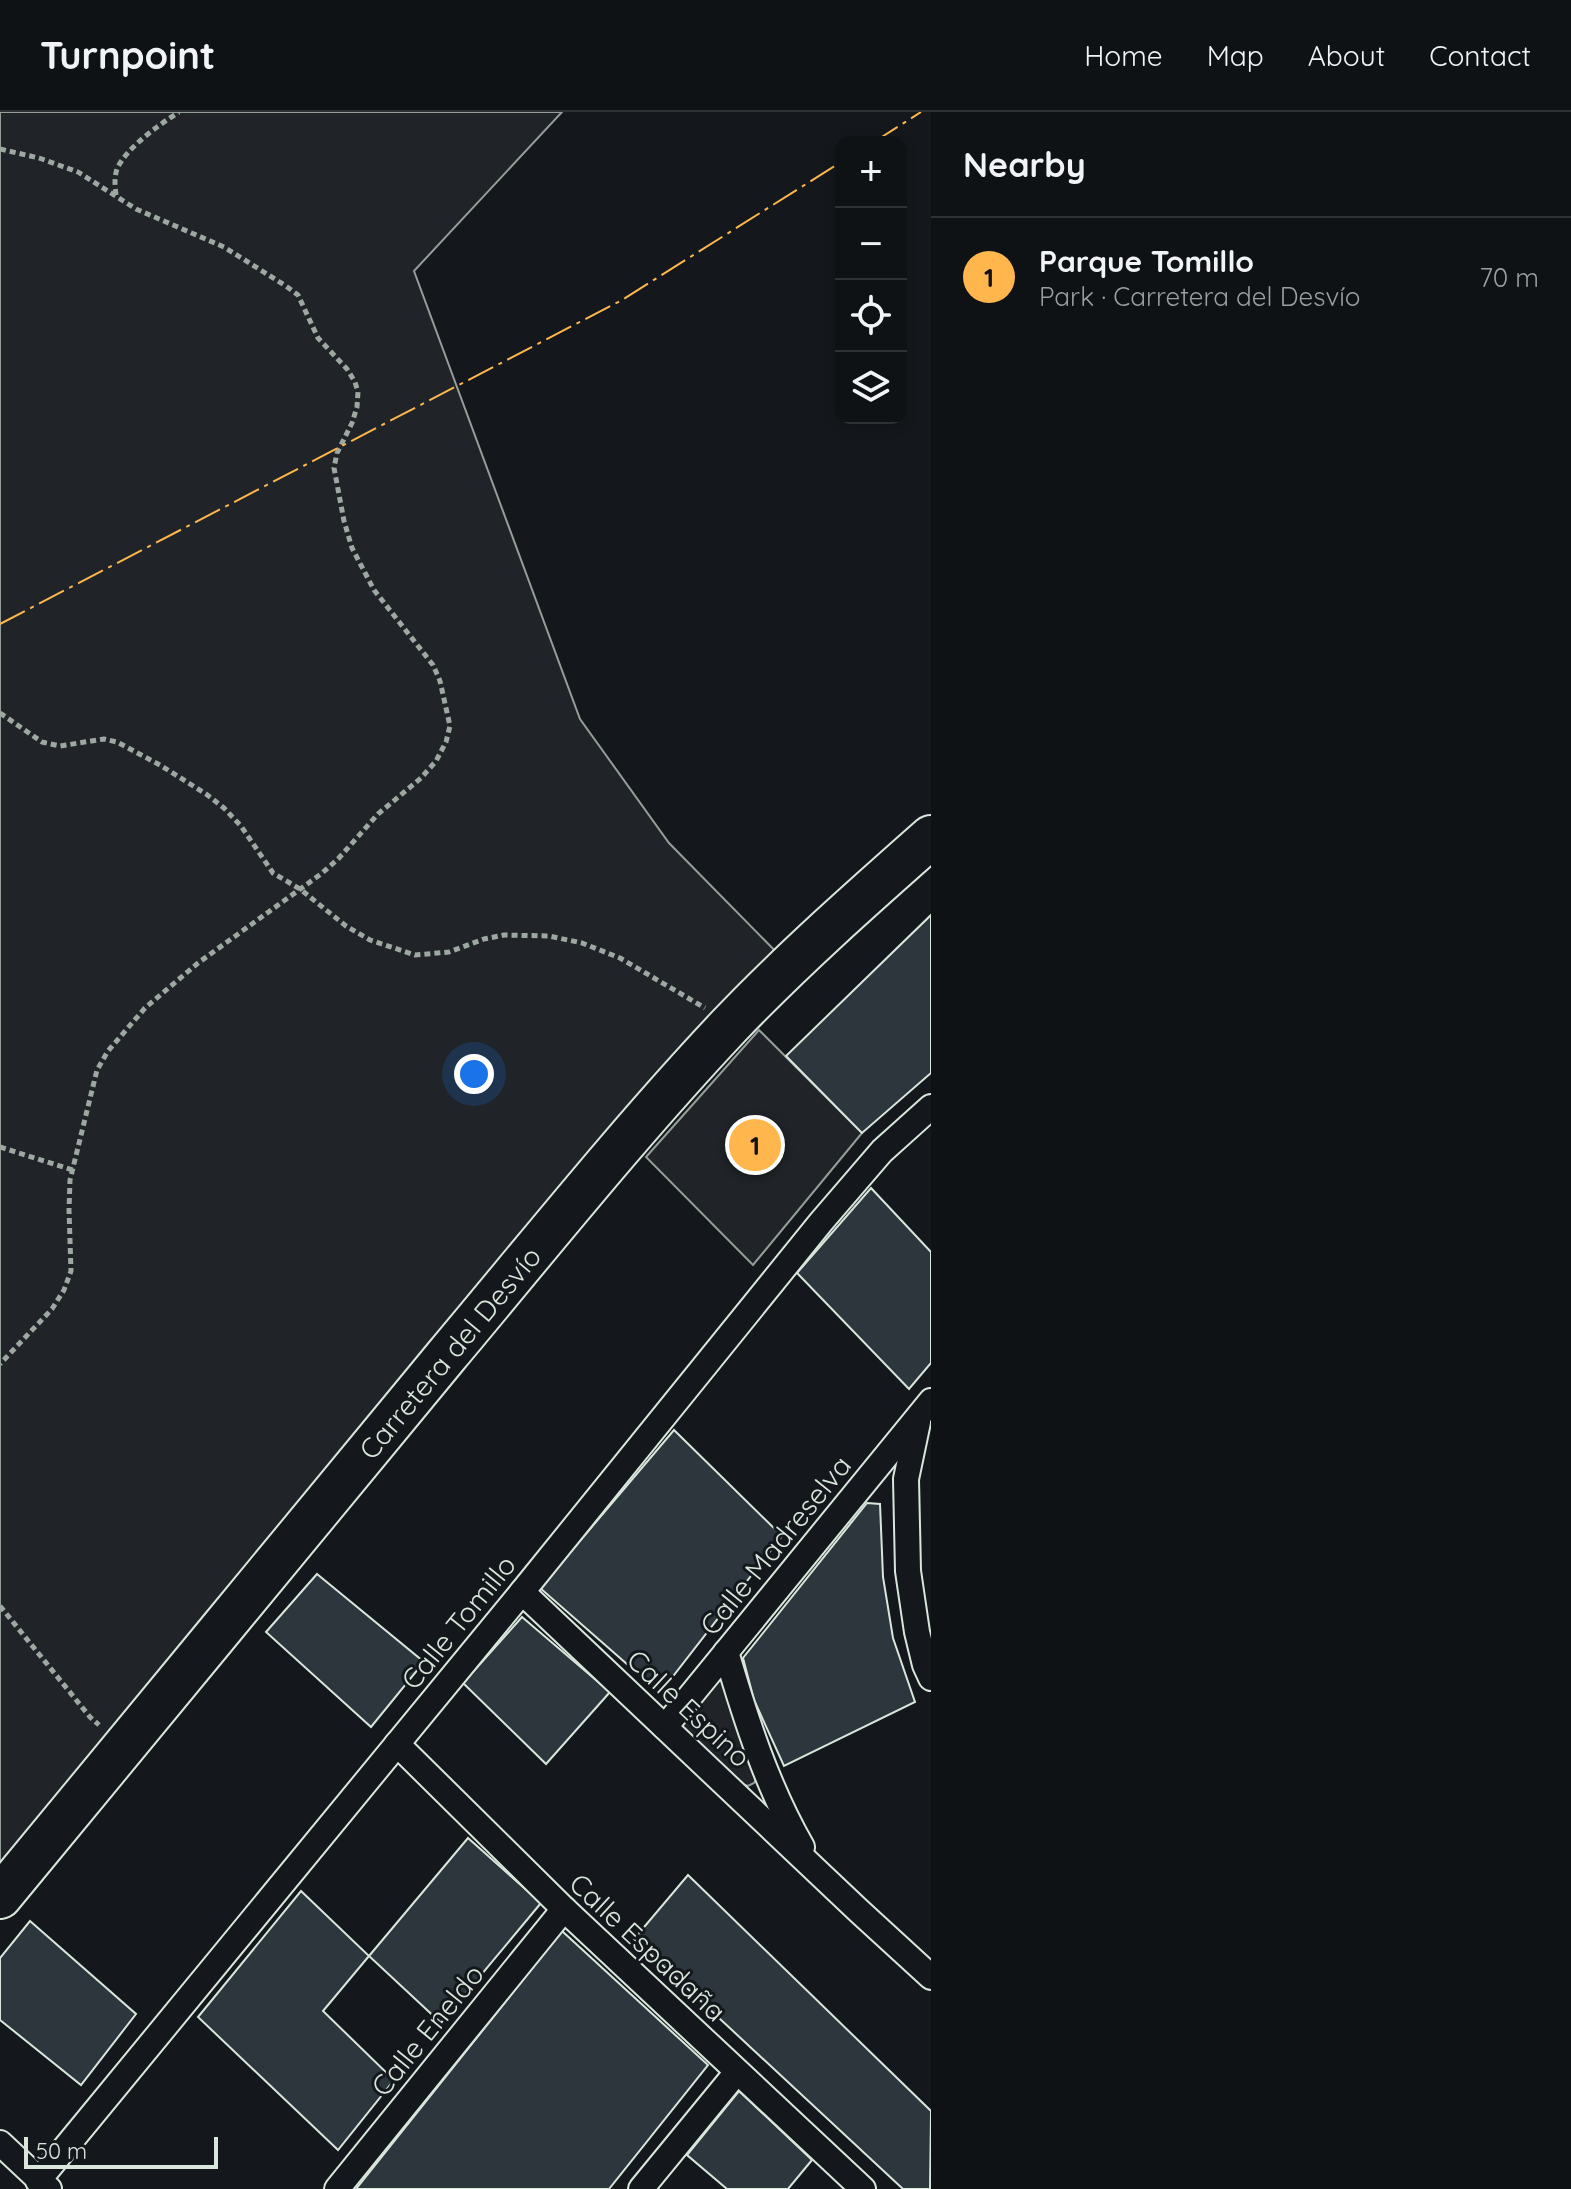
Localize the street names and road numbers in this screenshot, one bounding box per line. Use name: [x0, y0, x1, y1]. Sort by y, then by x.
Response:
street label: Carretera del Desvío: [351, 1239, 548, 1466]
street label: Calle Madreselva: [692, 1448, 858, 1642]
street label: Calle Tomillo: [393, 1548, 523, 1696]
street label: Calle Espino: [620, 1642, 758, 1774]
street label: Calle Espadaña: [562, 1866, 734, 2028]
street label: Calle Eneldo: [363, 1957, 491, 2103]

